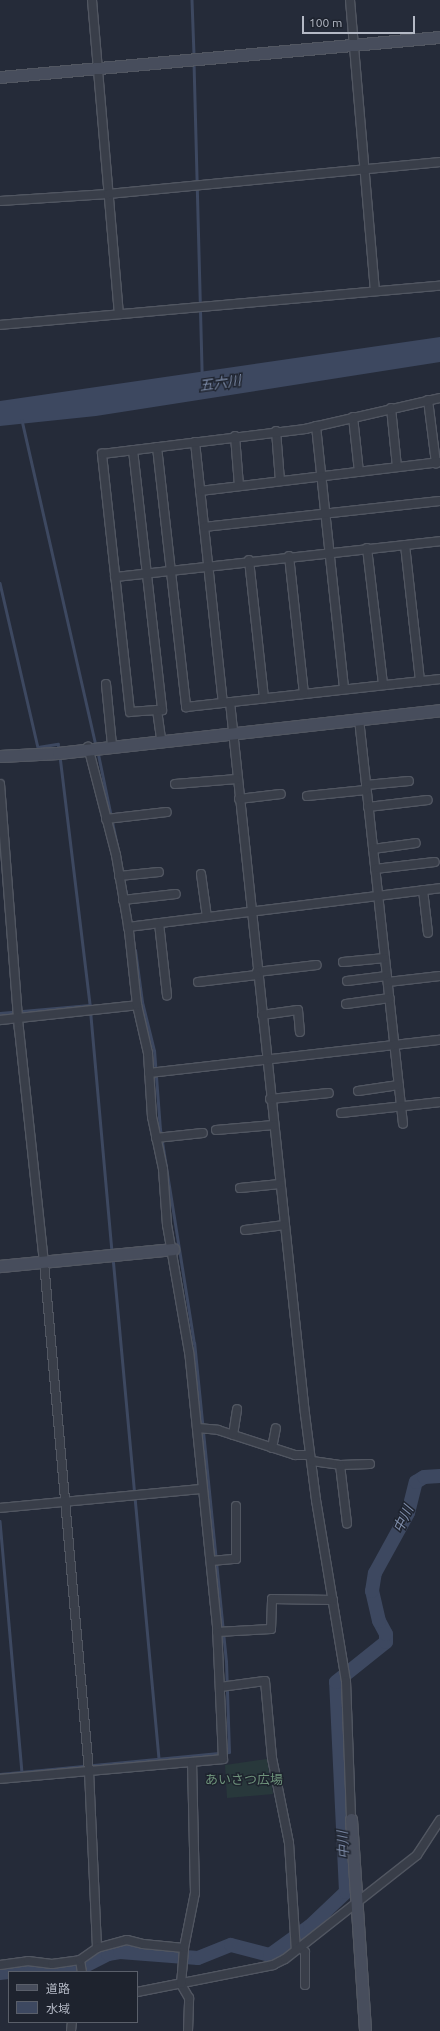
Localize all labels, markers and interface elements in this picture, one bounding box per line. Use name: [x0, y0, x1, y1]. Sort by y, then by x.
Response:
scale bar: [304, 8, 417, 34]
text: 100 m: [309, 16, 342, 29]
water label: 五六川: [198, 372, 242, 394]
water label: 中川: [389, 1503, 417, 1535]
park label: あいさつ広場: [205, 1771, 283, 1787]
water label: 中川: [334, 1831, 352, 1859]
legend: [8, 1971, 138, 2023]
text: 道路: [46, 1982, 70, 1995]
text: 水域: [46, 2002, 70, 2015]

